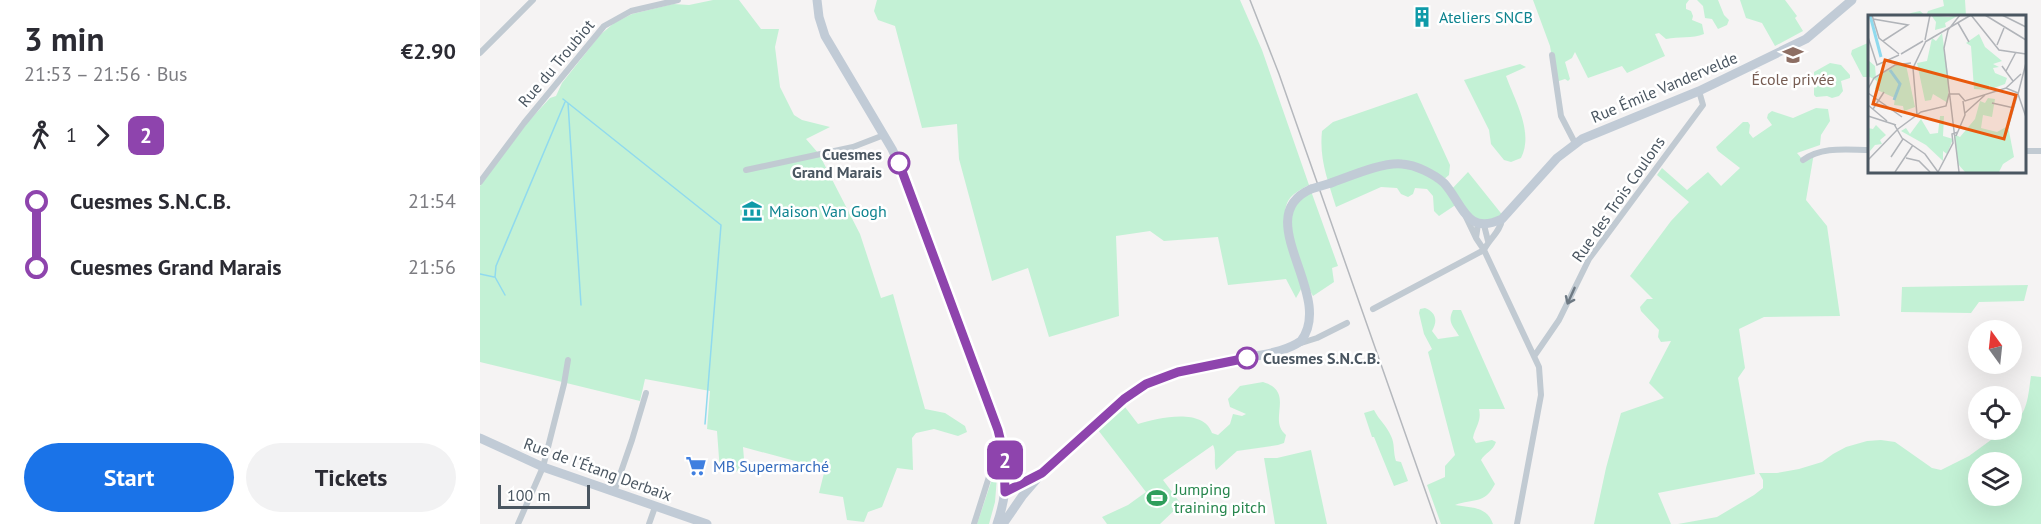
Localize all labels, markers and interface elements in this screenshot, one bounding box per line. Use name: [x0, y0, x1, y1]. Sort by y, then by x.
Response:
building icon: Ateliers SNCB: [1410, 5, 1434, 29]
place label: Ateliers SNCB: [1439, 7, 1533, 27]
street label: Rue du Troubiot: [514, 15, 599, 111]
inset map: [1868, 15, 2026, 172]
text: 3 min: [24, 17, 105, 60]
text: €2.90: [401, 37, 456, 65]
school or university icon: École privée: [1781, 43, 1805, 67]
street label: Rue Émile Vandervelde: [1588, 47, 1740, 127]
text: 21:53 – 21:56 · Bus: [24, 61, 188, 87]
place label: École privée: [1751, 69, 1835, 89]
icon: walk: [24, 119, 57, 152]
icon: forward: [86, 119, 119, 152]
text: 1: [66, 122, 77, 148]
text: 2: [140, 122, 152, 149]
street label: Rue des Trois Coulons: [1567, 132, 1669, 266]
place label: Cuesmes Grand Marais: [792, 144, 882, 182]
marker: Cuesmes Grand Marais: [888, 152, 910, 174]
text: Cuesmes S.N.C.B.: [70, 187, 231, 215]
text: 21:54: [408, 188, 456, 214]
museum icon: Maison Van Gogh: [740, 199, 764, 223]
place label: Maison Van Gogh: [769, 201, 887, 221]
text: Cuesmes Grand Marais: [70, 253, 282, 281]
text: 21:56: [408, 254, 456, 280]
one-way arrow: [1565, 287, 1577, 305]
north arrow: [1968, 320, 2022, 374]
map controls: [1968, 320, 2022, 506]
marker: Cuesmes S.N.C.B.: [1236, 347, 1258, 369]
place label: Cuesmes S.N.C.B.: [1263, 348, 1380, 368]
button: locate: [1968, 386, 2022, 440]
street label: Rue de l'Étang Derbaix: [521, 433, 675, 505]
line badge: 2: [986, 440, 1024, 480]
button: Start: [24, 443, 234, 512]
button: Tickets: [246, 443, 456, 512]
text: 2: [999, 447, 1011, 474]
button: layers: [1968, 452, 2022, 506]
supermarket icon: MB Supermarché: [684, 454, 708, 478]
place label: MB Supermarché: [713, 456, 829, 476]
place label: Jumping training pitch: [1173, 479, 1266, 517]
scale bar: [498, 482, 590, 510]
text: 100 m: [507, 485, 550, 505]
sports icon: Jumping training pitch: [1145, 486, 1169, 510]

